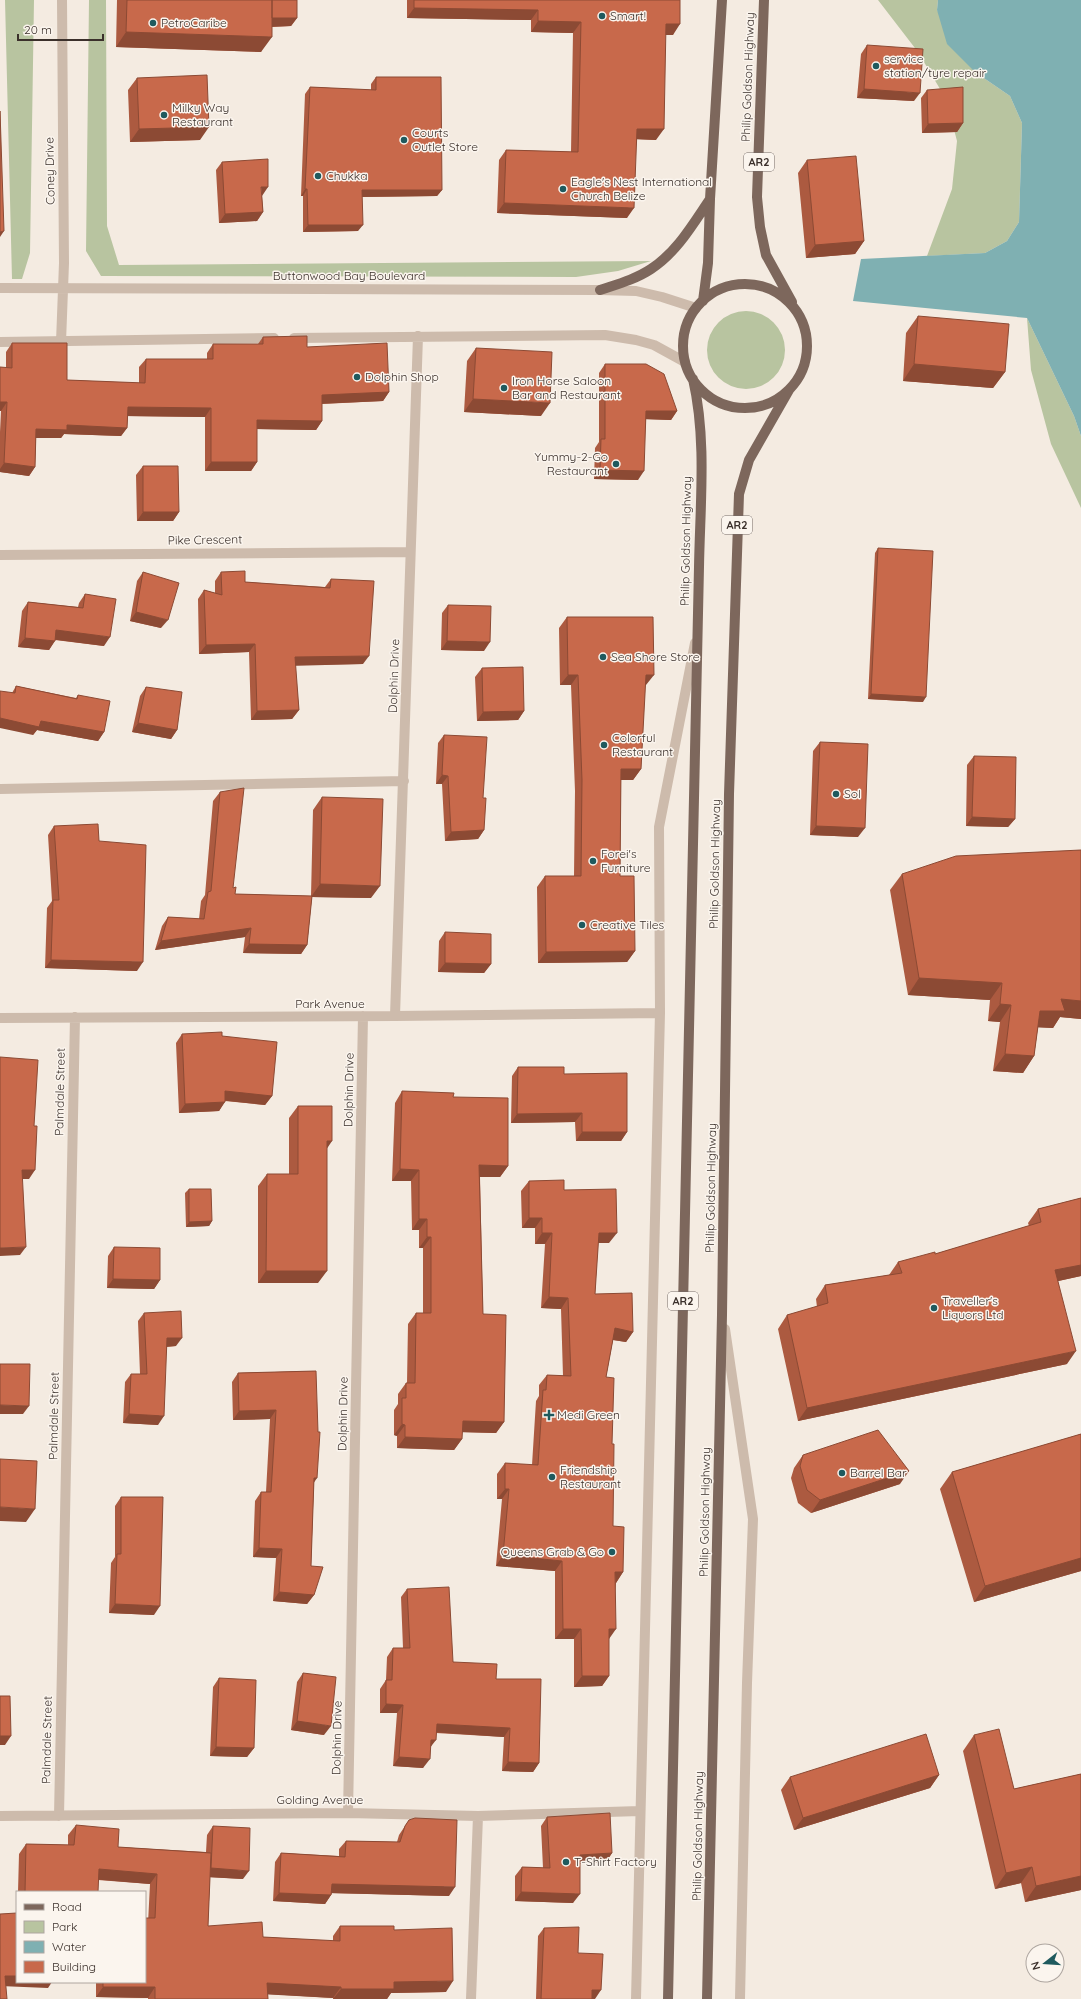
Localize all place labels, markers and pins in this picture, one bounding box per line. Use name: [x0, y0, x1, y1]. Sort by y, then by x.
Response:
place label: Smart!: [610, 8, 646, 23]
marker: Smart!: [597, 11, 607, 21]
place label: PetroCaribe: [161, 15, 227, 30]
marker: PetroCaribe: [148, 18, 158, 28]
place label: service station/tyre repair: [884, 51, 987, 80]
marker: service station/tyre repair: [871, 61, 881, 71]
place label: Milky Way Restaurant: [172, 100, 233, 129]
marker: Milky Way Restaurant: [159, 110, 169, 120]
place label: Courts Outlet Store: [412, 125, 478, 154]
marker: Courts Outlet Store: [399, 135, 409, 145]
place label: Chukka: [326, 168, 367, 183]
marker: Chukka: [313, 171, 323, 181]
place label: Eagle's Nest International Church Belize: [571, 174, 712, 203]
marker: Eagle's Nest International Church Belize: [558, 184, 568, 194]
place label: Dolphin Shop: [365, 369, 439, 384]
marker: Dolphin Shop: [352, 372, 362, 382]
place label: Iron Horse Saloon Bar and Restaurant: [512, 373, 621, 402]
marker: Iron Horse Saloon Bar and Restaurant: [499, 383, 509, 393]
place label: Yummy-2-Go Restaurant: [534, 449, 608, 478]
marker: Yummy-2-Go Restaurant: [611, 459, 621, 469]
place label: Sea Shore Store: [611, 649, 700, 664]
marker: Sea Shore Store: [598, 652, 608, 662]
place label: Colorful Restaurant: [612, 730, 673, 759]
marker: Colorful Restaurant: [599, 740, 609, 750]
place label: Sol: [844, 786, 861, 801]
marker: Sol: [831, 789, 841, 799]
place label: Forei's Furniture: [601, 846, 651, 875]
marker: Forei's Furniture: [588, 856, 598, 866]
place label: Creative Tiles: [590, 917, 665, 932]
marker: Creative Tiles: [577, 920, 587, 930]
place label: Traveller's Liquors Ltd: [942, 1293, 1003, 1322]
marker: Traveller's Liquors Ltd: [929, 1303, 939, 1313]
place label: Medi Green: [557, 1407, 620, 1422]
marker: Medi Green: [544, 1410, 554, 1420]
place label: Friendship Restaurant: [560, 1462, 621, 1491]
place label: Barrel Bar: [850, 1465, 907, 1480]
marker: Barrel Bar: [837, 1468, 847, 1478]
marker: Friendship Restaurant: [547, 1472, 557, 1482]
place label: Queens Grab & Go: [501, 1544, 604, 1559]
marker: Queens Grab & Go: [607, 1547, 617, 1557]
place label: T-Shirt Factory: [574, 1854, 657, 1869]
marker: T-Shirt Factory: [561, 1857, 571, 1867]

